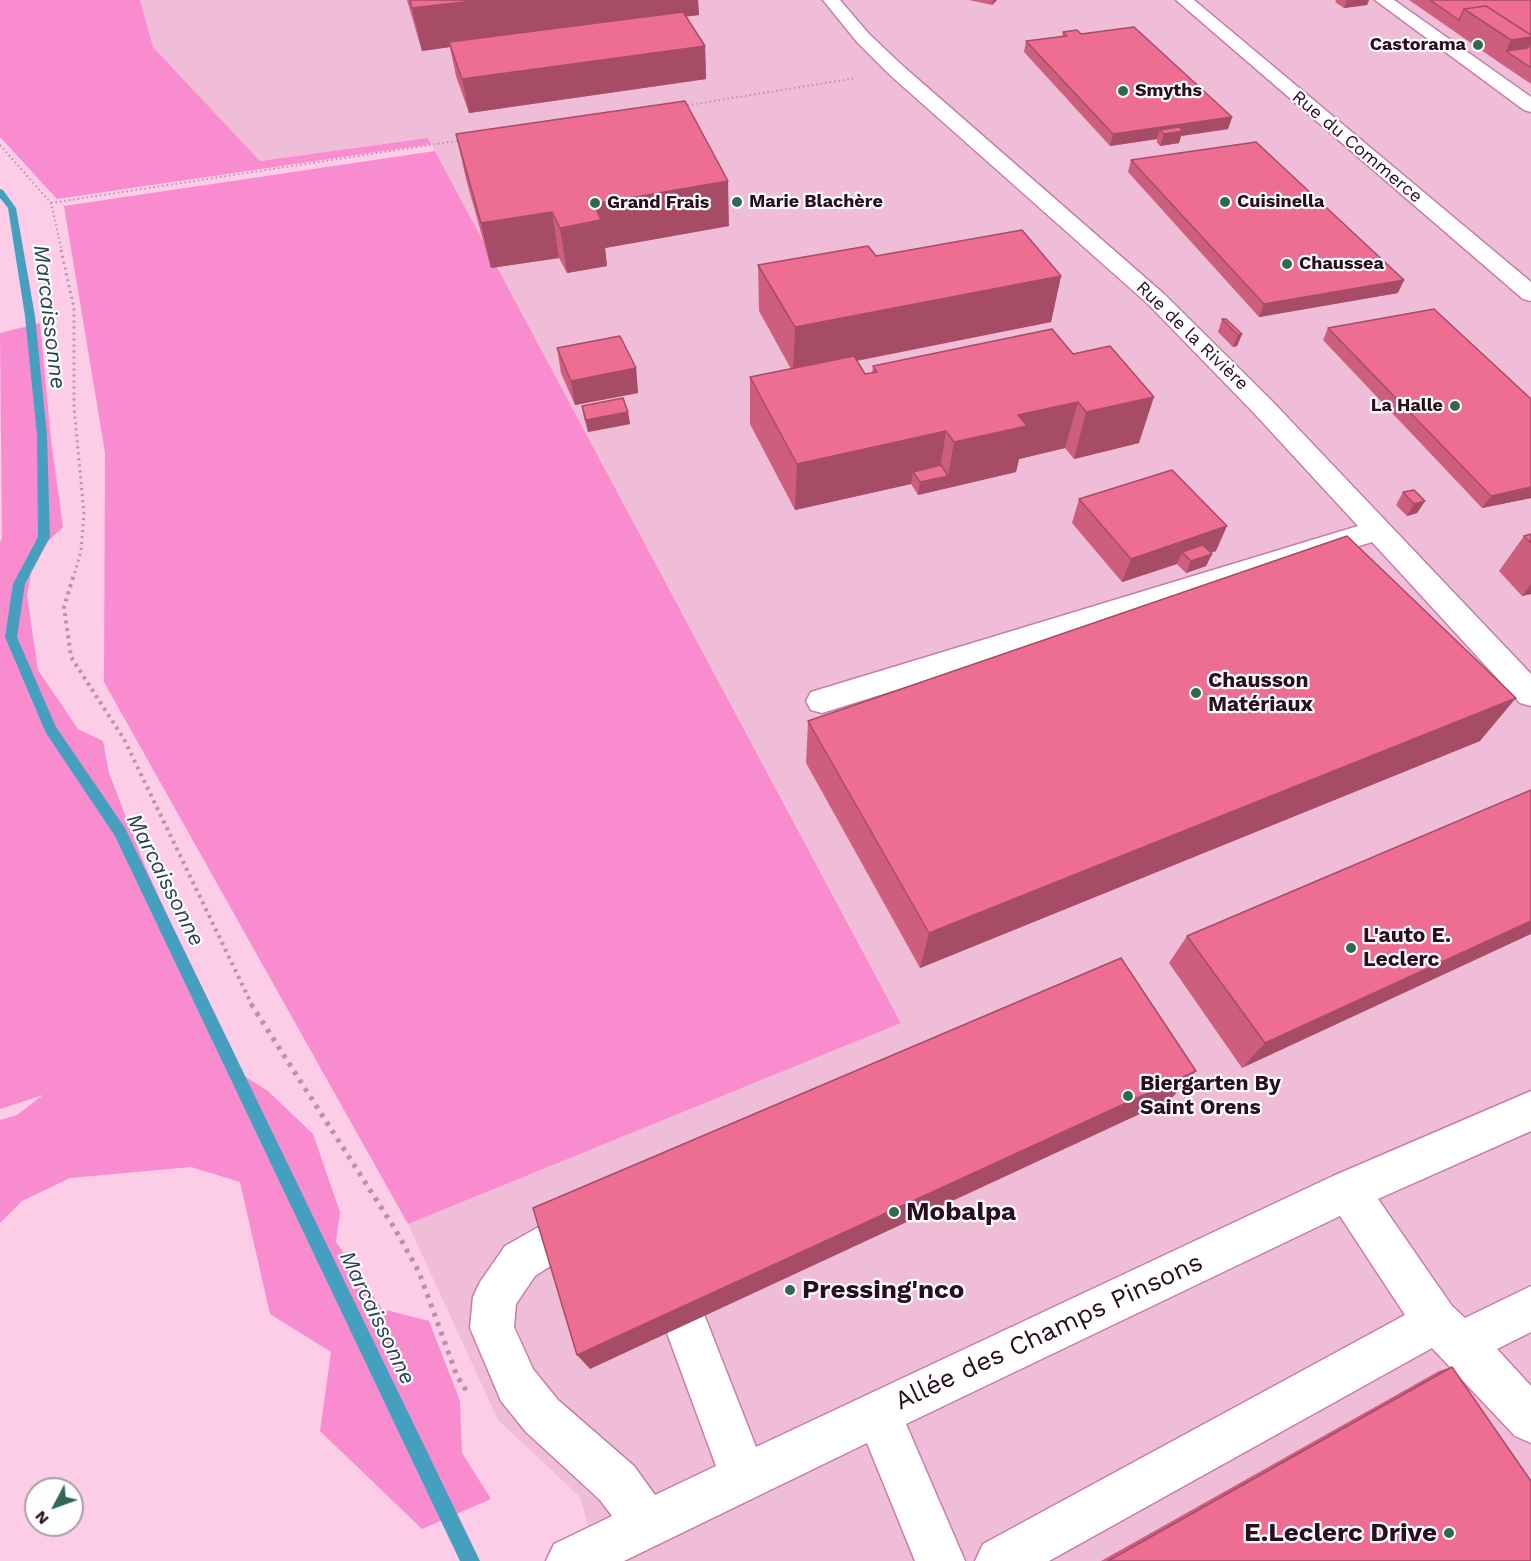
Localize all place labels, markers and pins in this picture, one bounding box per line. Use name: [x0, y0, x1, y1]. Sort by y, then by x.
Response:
place label: Castorama: [1370, 34, 1466, 56]
marker: Castorama: [1471, 38, 1485, 52]
place label: Smyths: [1135, 80, 1202, 102]
marker: Smyths: [1116, 84, 1130, 98]
place label: Marie Blachère: [749, 191, 883, 213]
place label: Cuisinella: [1237, 191, 1324, 213]
place label: Grand Frais: [607, 192, 709, 214]
marker: Marie Blachère: [730, 195, 744, 209]
marker: Cuisinella: [1218, 195, 1232, 209]
marker: Grand Frais: [588, 196, 602, 210]
place label: Chaussea: [1299, 253, 1384, 275]
marker: Chaussea: [1280, 257, 1294, 271]
place label: La Halle: [1371, 395, 1443, 417]
marker: La Halle: [1448, 399, 1462, 413]
place label: Chausson Matériaux: [1208, 668, 1313, 718]
marker: Chausson Matériaux: [1189, 686, 1203, 700]
place label: L'auto E. Leclerc: [1363, 923, 1451, 973]
marker: L'auto E. Leclerc: [1344, 941, 1358, 955]
place label: Biergarten By Saint Orens: [1140, 1071, 1281, 1121]
marker: Biergarten By Saint Orens: [1121, 1089, 1135, 1103]
place label: Mobalpa: [906, 1196, 1016, 1228]
marker: Mobalpa: [887, 1205, 901, 1219]
place label: Pressing'nco: [802, 1274, 964, 1306]
marker: Pressing'nco: [783, 1283, 797, 1297]
place label: E.Leclerc Drive: [1244, 1517, 1437, 1549]
marker: E.Leclerc Drive: [1442, 1526, 1456, 1540]

